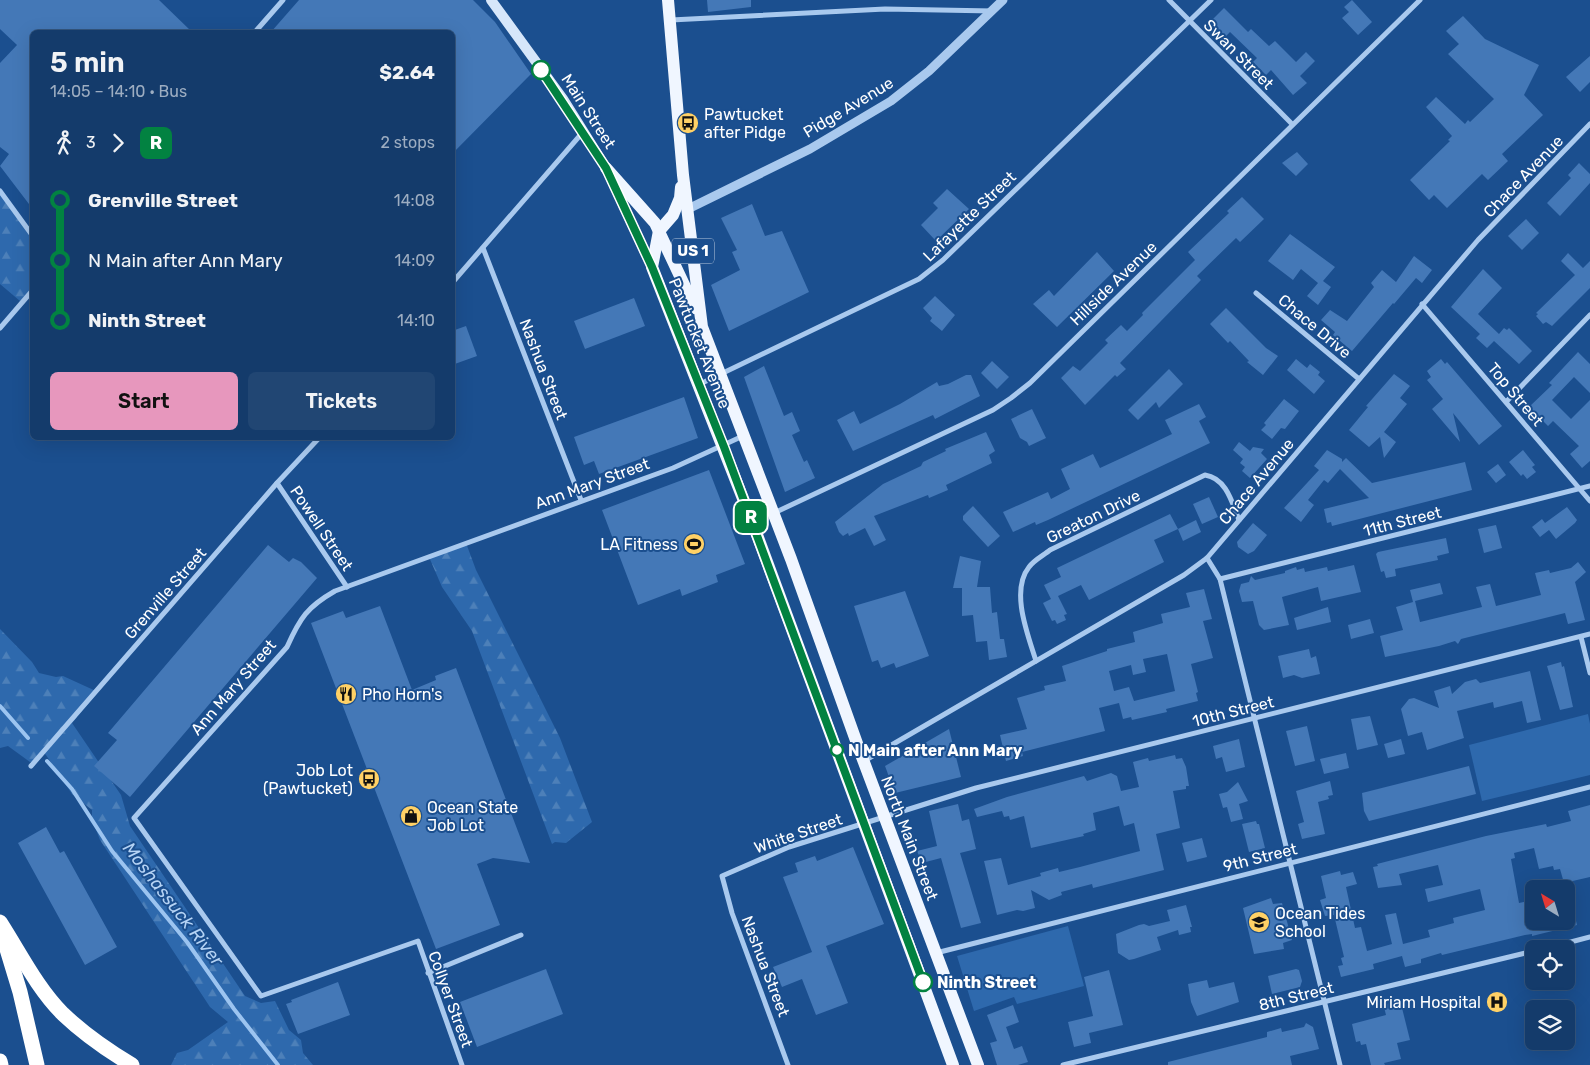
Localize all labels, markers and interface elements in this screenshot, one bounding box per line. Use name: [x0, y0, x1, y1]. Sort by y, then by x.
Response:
street label: Swan Street: [1200, 15, 1278, 93]
text: 5 min: [50, 46, 125, 79]
unlabelled marker: [531, 60, 551, 80]
text: $2.64: [379, 61, 435, 84]
street label: Main Street: [557, 70, 620, 152]
street label: Pidge Avenue: [800, 73, 897, 142]
text: 14:05 – 14:10 · Bus: [50, 82, 187, 101]
place label: Pawtucket after Pidge: [704, 105, 786, 142]
bus stop icon: Pawtucket after Pidge: [676, 111, 700, 135]
icon: walk: [50, 129, 78, 157]
icon: forward: [104, 129, 132, 157]
street label: Chace Avenue: [1480, 131, 1567, 221]
text: R: [150, 132, 162, 154]
text: 3: [86, 133, 96, 152]
text: 2 stops: [380, 133, 435, 152]
street label: Lafayette Street: [919, 167, 1020, 265]
text: Grenville Street: [88, 189, 238, 212]
text: 14:08: [394, 191, 435, 210]
street label: Hillside Avenue: [1066, 237, 1161, 329]
road number: US 1: [672, 238, 714, 264]
text: N Main after Ann Mary: [88, 249, 283, 272]
text: 14:09: [394, 251, 435, 270]
street label: Pawtucket Avenue: [665, 275, 734, 411]
street label: Chace Drive: [1274, 290, 1355, 362]
text: Ninth Street: [88, 309, 206, 332]
text: 14:10: [397, 311, 435, 330]
street label: Nashua Street: [516, 316, 571, 422]
street label: Top Street: [1484, 359, 1548, 430]
button: Start: [50, 372, 238, 430]
button: Tickets: [248, 372, 435, 430]
street label: Chace Avenue: [1215, 434, 1298, 528]
street label: Ann Mary Street: [532, 454, 652, 513]
street label: Powell Street: [286, 482, 357, 574]
street label: Greaton Drive: [1043, 486, 1143, 547]
line badge: R: [735, 501, 767, 533]
street label: 11th Street: [1361, 503, 1443, 540]
text: R: [745, 506, 757, 528]
sports icon: LA Fitness: [682, 532, 706, 556]
place label: LA Fitness: [600, 535, 678, 554]
street label: Grenville Street: [121, 544, 210, 643]
street label: Ann Mary Street: [187, 636, 280, 739]
restaurant icon: Pho Horn's: [334, 682, 358, 706]
place label: Pho Horn's: [362, 685, 442, 704]
street label: 10th Street: [1190, 692, 1276, 731]
place label: N Main after Ann Mary: [848, 741, 1023, 760]
marker: N Main after Ann Mary: [830, 743, 844, 757]
place label: Job Lot (Pawtucket): [263, 761, 353, 798]
bus stop icon: Job Lot (Pawtucket): [357, 767, 381, 791]
street label: North Main Street: [877, 773, 942, 903]
place label: Ocean State Job Lot: [427, 798, 518, 835]
shop icon: Ocean State Job Lot: [399, 804, 423, 828]
street label: White Street: [752, 810, 845, 857]
water label: Moshassuck River: [118, 838, 229, 971]
street label: 9th Street: [1221, 839, 1299, 876]
north arrow: [1525, 880, 1575, 930]
map controls: [1525, 880, 1575, 1050]
place label: Ocean Tides School: [1275, 904, 1365, 941]
school or university icon: Ocean Tides School: [1247, 910, 1271, 934]
street label: Nashua Street: [738, 913, 793, 1019]
button: locate: [1525, 940, 1575, 990]
street label: Collyer Street: [424, 948, 477, 1050]
marker: Ninth Street: [913, 972, 933, 992]
place label: Ninth Street: [937, 973, 1037, 992]
street label: 8th Street: [1257, 978, 1335, 1015]
hospital icon: Miriam Hospital: [1485, 990, 1509, 1014]
place label: Miriam Hospital: [1366, 993, 1481, 1012]
button: layers: [1525, 1000, 1575, 1050]

